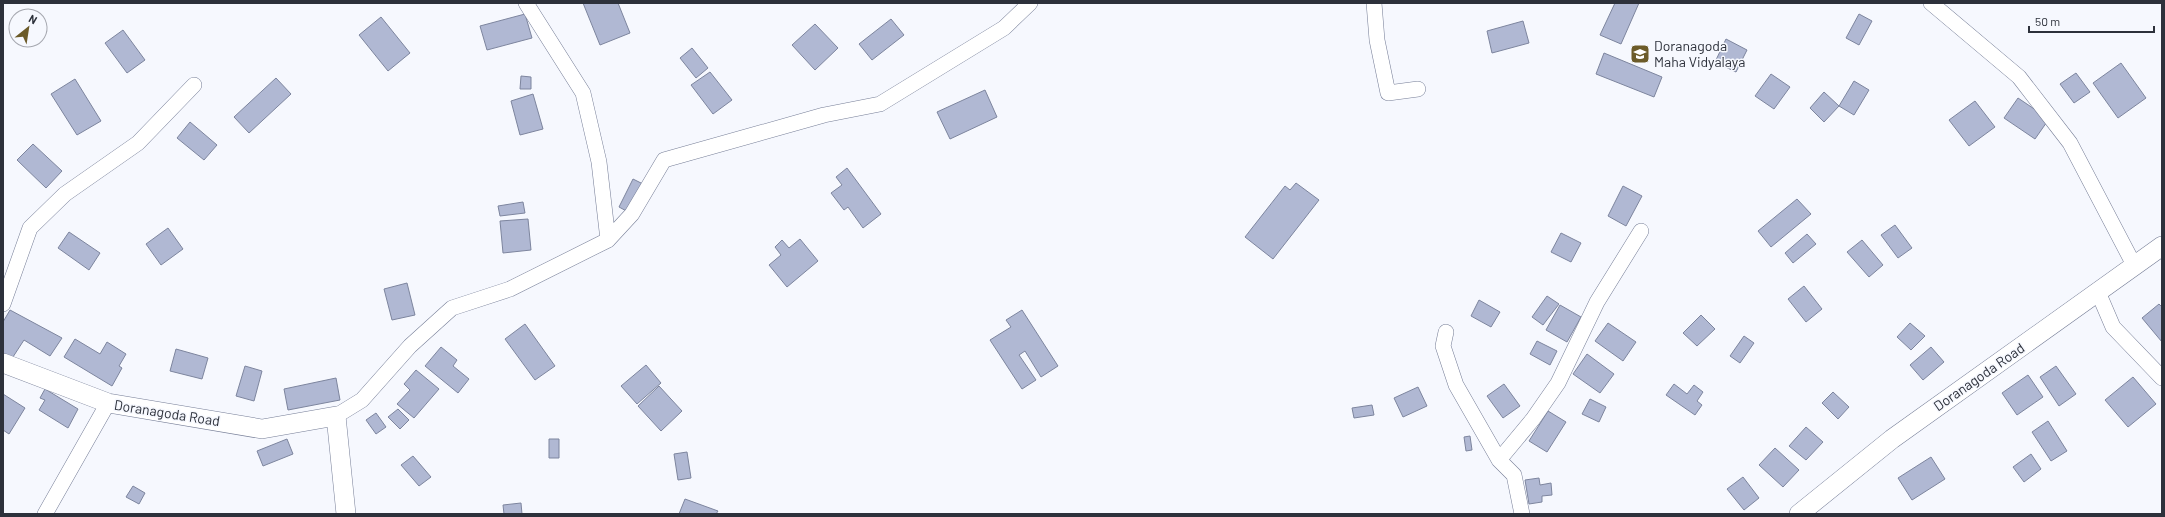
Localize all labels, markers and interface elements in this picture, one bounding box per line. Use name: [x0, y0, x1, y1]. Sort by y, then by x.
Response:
north arrow: [8, 8, 48, 48]
scale bar: [2029, 8, 2154, 34]
text: N: [27, 11, 40, 26]
text: 50 m: [2035, 14, 2060, 28]
place label: Doranagoda Maha Vidyalaya: [1654, 37, 1745, 70]
school or university icon: Doranagoda Maha Vidyalaya: [1629, 43, 1651, 65]
street label: Doranagoda Road: [1930, 339, 2027, 414]
street label: Doranagoda Road: [113, 396, 221, 429]

